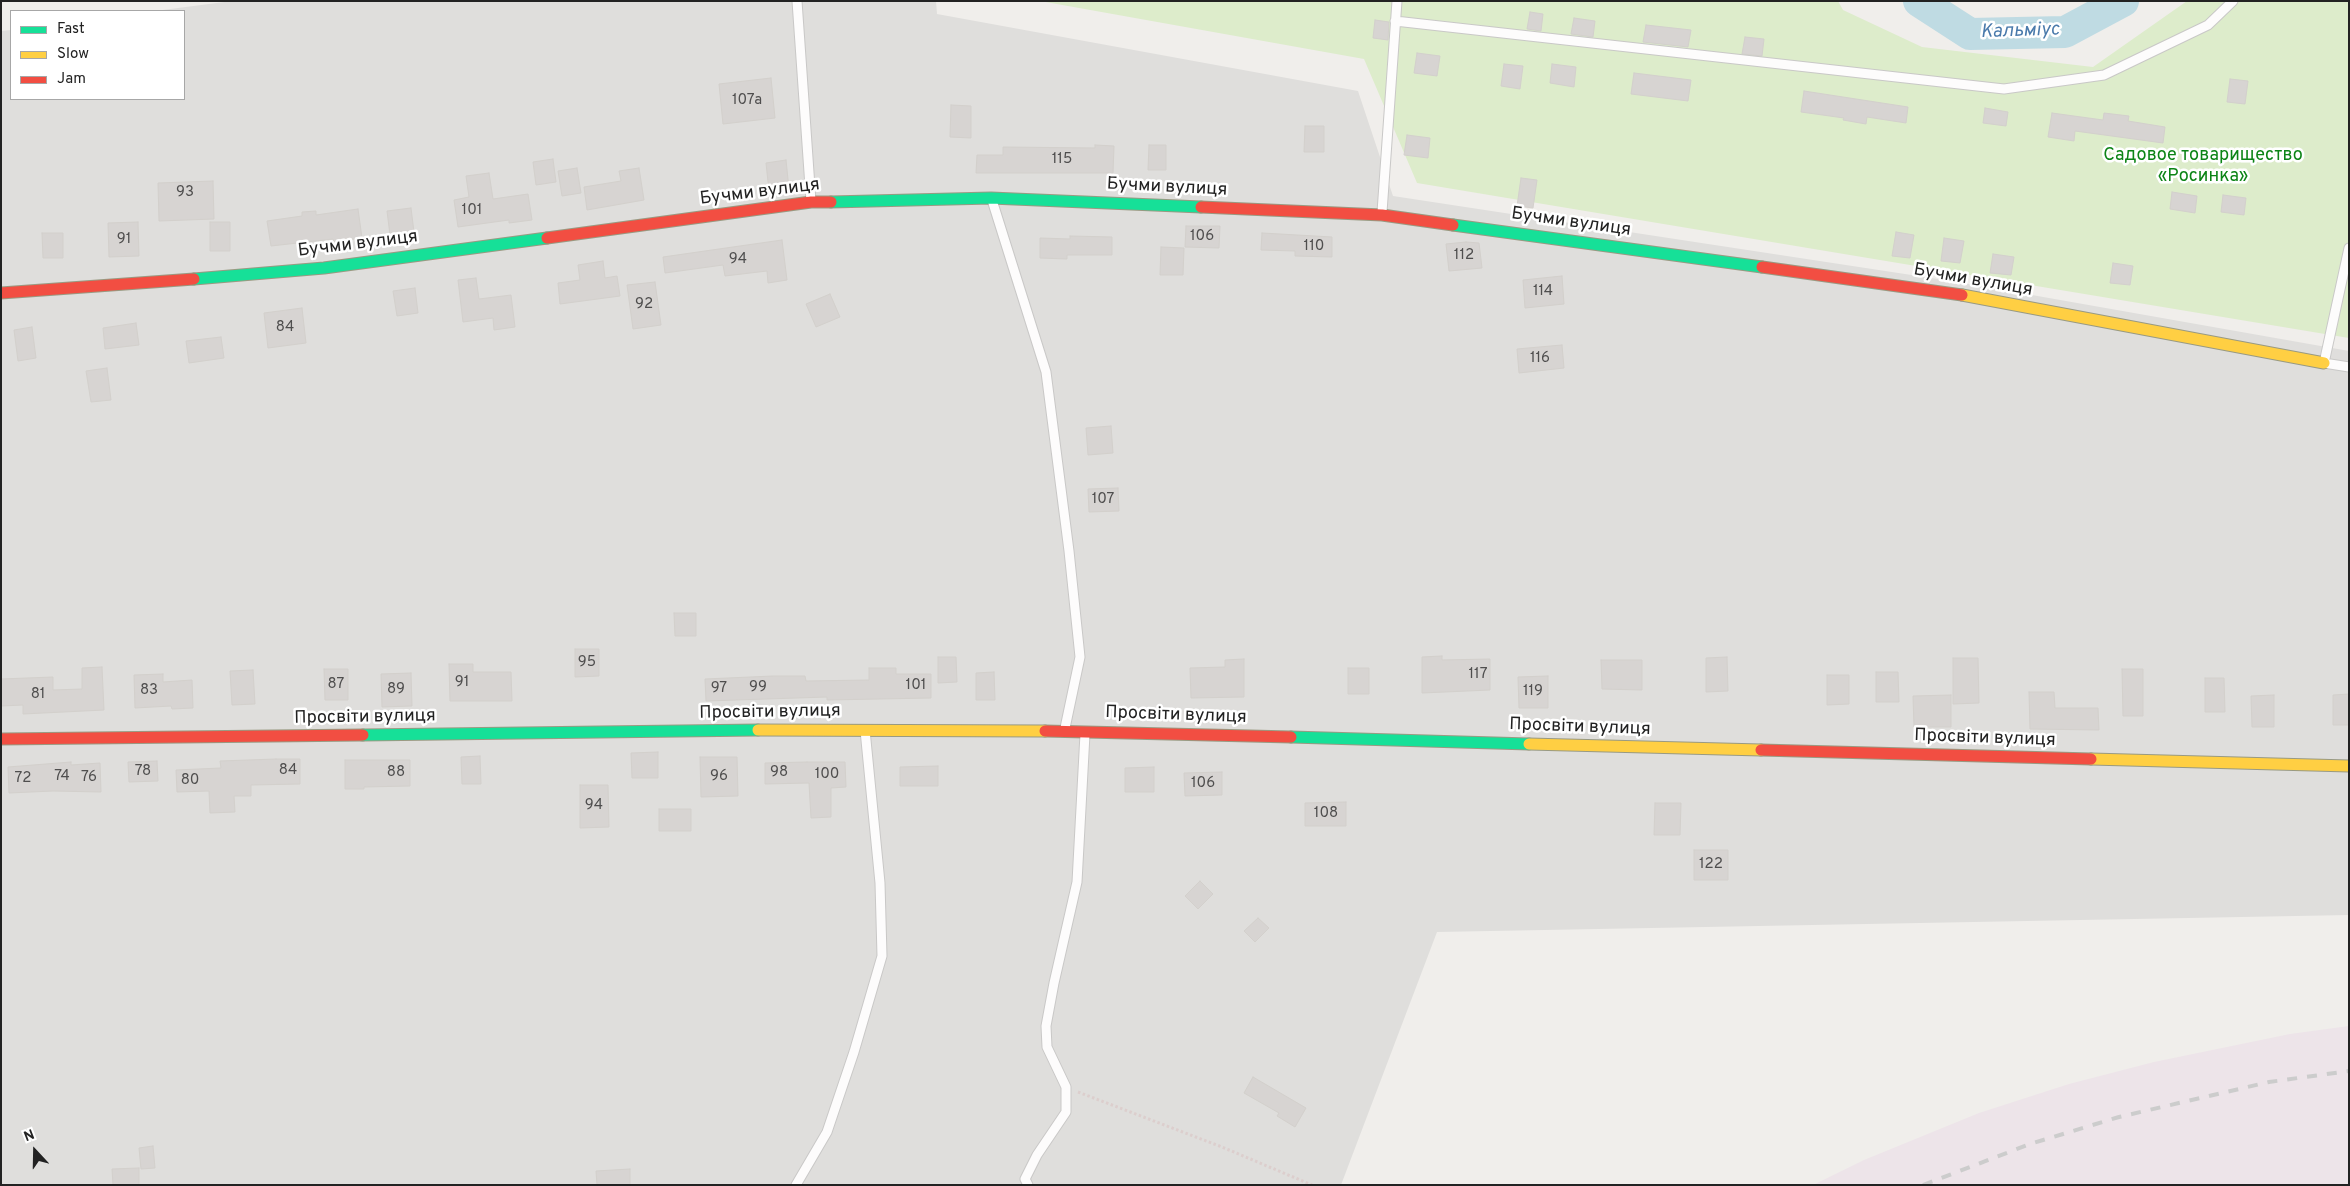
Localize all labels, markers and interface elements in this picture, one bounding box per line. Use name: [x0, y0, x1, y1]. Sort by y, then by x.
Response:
legend: [10, 10, 185, 100]
water label: Кальміус: [1980, 19, 2060, 45]
text: Fast: [57, 20, 85, 39]
text: Slow: [57, 45, 89, 64]
text: Jam: [57, 70, 86, 89]
house number: 107а: [732, 92, 762, 110]
park label: Садовое товарищество «Росинка»: [2103, 145, 2303, 188]
house number: 115: [1052, 151, 1072, 169]
street label: Бучми вулиця: [1106, 174, 1228, 202]
street label: Бучми вулиця: [699, 175, 821, 211]
house number: 93: [176, 184, 194, 202]
house number: 101: [462, 202, 482, 220]
street label: Бучми вулиця: [1510, 204, 1632, 242]
street label: Бучми вулиця: [297, 227, 419, 263]
house number: 106: [1190, 228, 1214, 246]
house number: 91: [117, 231, 131, 249]
house number: 110: [1304, 238, 1324, 256]
house number: 112: [1454, 247, 1474, 265]
house number: 94: [729, 251, 747, 269]
street label: Бучми вулиця: [1912, 260, 2034, 302]
house number: 114: [1533, 283, 1553, 301]
house number: 92: [635, 296, 653, 314]
house number: 84: [276, 319, 294, 337]
house number: 116: [1530, 350, 1550, 368]
house number: 107: [1092, 491, 1114, 509]
house number: 95: [578, 654, 596, 672]
house number: 117: [1469, 666, 1487, 684]
house number: 91: [455, 674, 469, 692]
house number: 87: [328, 676, 344, 694]
house number: 101: [906, 677, 926, 695]
house number: 99: [749, 679, 767, 697]
house number: 97: [711, 680, 727, 698]
house number: 89: [387, 681, 405, 699]
house number: 83: [140, 682, 158, 700]
house number: 119: [1523, 683, 1543, 701]
house number: 81: [31, 686, 45, 704]
street label: Просвіти вулиця: [699, 701, 841, 725]
street label: Просвіти вулиця: [1105, 703, 1247, 729]
street label: Просвіти вулиця: [294, 706, 436, 730]
street label: Просвіти вулиця: [1509, 715, 1651, 741]
street label: Просвіти вулиця: [1914, 726, 2056, 752]
house number: 84: [279, 762, 297, 780]
house number: 78: [135, 763, 151, 781]
house number: 88: [387, 764, 405, 782]
house number: 98: [770, 764, 788, 782]
house number: 100: [815, 766, 839, 784]
house number: 74: [54, 768, 70, 786]
house number: 96: [710, 768, 728, 786]
house number: 76: [81, 769, 97, 787]
house number: 72: [15, 770, 31, 788]
house number: 80: [181, 772, 199, 790]
house number: 106: [1191, 775, 1215, 793]
house number: 94: [585, 797, 603, 815]
house number: 108: [1314, 805, 1338, 823]
house number: 122: [1699, 856, 1723, 874]
north arrow: [10, 1126, 60, 1176]
text: N: [22, 1127, 37, 1146]

